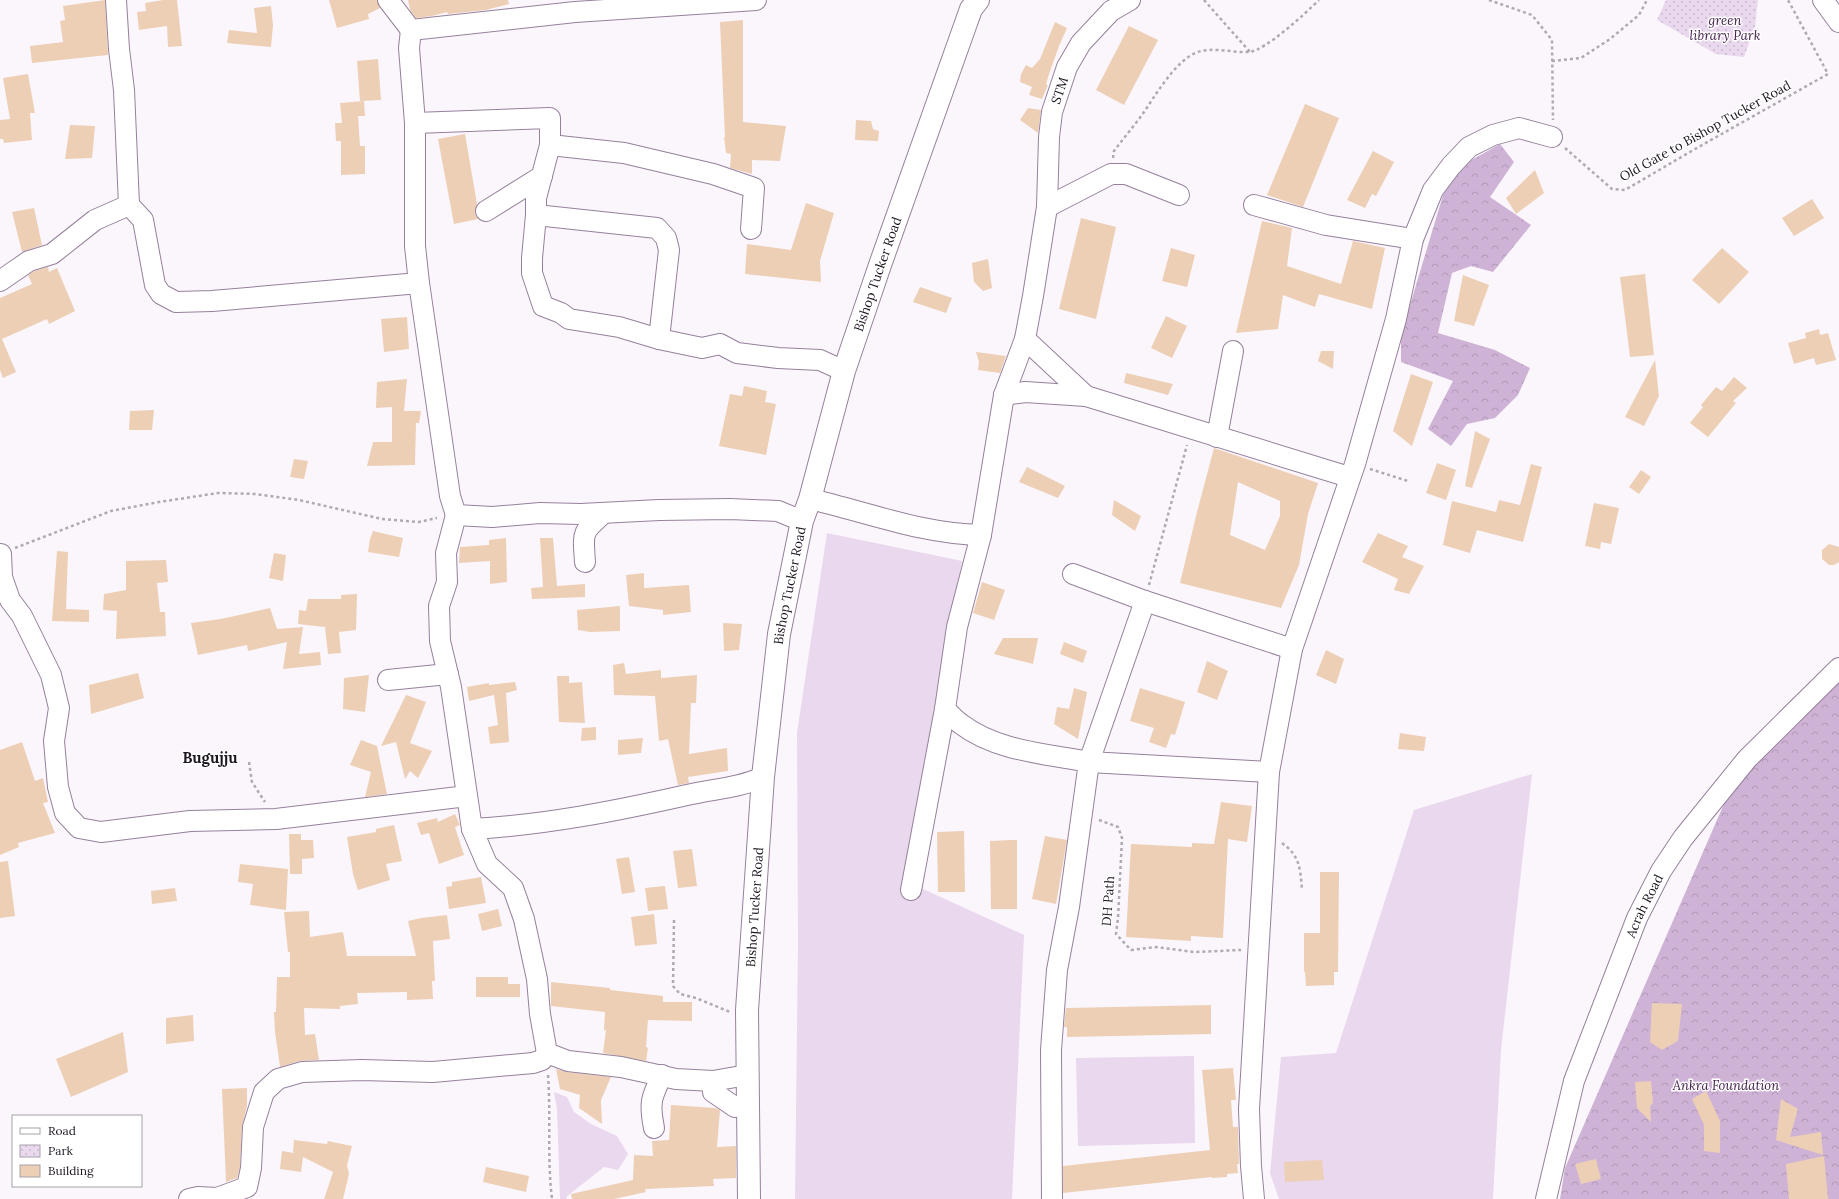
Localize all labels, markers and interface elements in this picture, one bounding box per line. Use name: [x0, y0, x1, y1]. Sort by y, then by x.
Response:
park label: green library Park: [1690, 12, 1761, 44]
street label: STM: [1047, 75, 1072, 106]
street label: Old Gate to Bishop Tucker Road: [1616, 77, 1794, 185]
street label: Bishop Tucker Road: [850, 214, 905, 334]
street label: Bishop Tucker Road: [769, 525, 809, 645]
district label: Bugujju: [182, 748, 238, 767]
street label: Bishop Tucker Road: [741, 846, 767, 968]
street label: Acrah Road: [1621, 871, 1667, 941]
street label: DH Path: [1098, 875, 1118, 927]
park label: Ankra Foundation: [1672, 1077, 1779, 1094]
legend: [12, 1115, 142, 1187]
text: Road: [48, 1123, 76, 1138]
text: Park: [48, 1143, 74, 1158]
text: Building: [48, 1163, 94, 1178]

